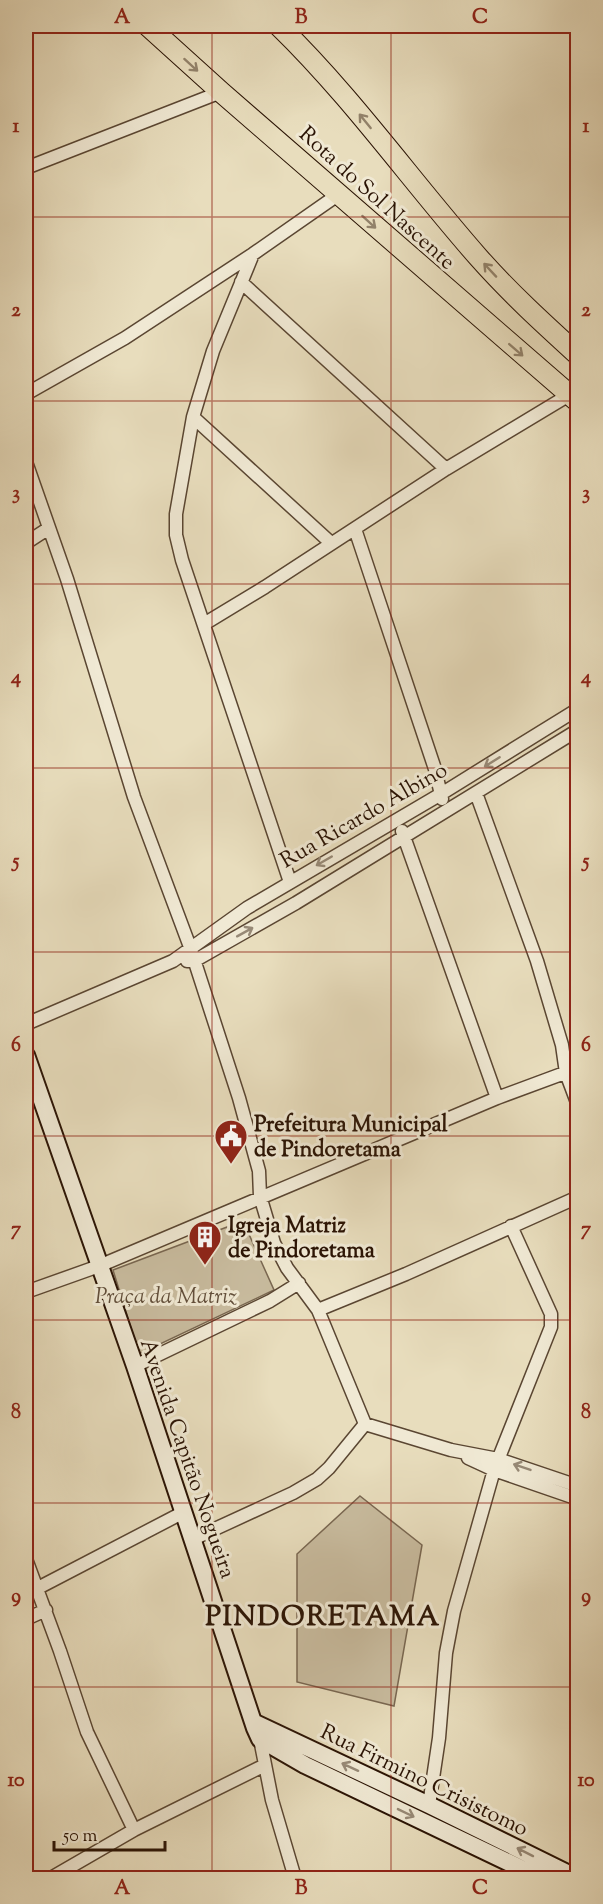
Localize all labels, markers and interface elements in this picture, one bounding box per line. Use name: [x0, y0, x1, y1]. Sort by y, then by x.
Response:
text: A: [114, 4, 131, 33]
text: B: [295, 4, 308, 33]
text: C: [472, 4, 488, 33]
one-way arrow: [184, 58, 199, 72]
text: 1: [13, 113, 20, 142]
one-way arrow: [358, 113, 371, 129]
text: 1: [583, 113, 590, 142]
street label: Rota do Sol Nascente: [291, 120, 461, 278]
one-way arrow: [361, 215, 376, 229]
one-way arrow: [483, 263, 497, 278]
text: 2: [11, 297, 21, 326]
text: 2: [581, 297, 591, 326]
one-way arrow: [508, 343, 524, 356]
text: 3: [12, 480, 20, 509]
text: 3: [582, 480, 590, 509]
text: 4: [10, 664, 21, 693]
text: 4: [580, 664, 591, 693]
street label: Rua Ricardo Albino: [275, 756, 454, 878]
one-way arrow: [484, 756, 501, 768]
text: 5: [11, 848, 20, 877]
text: 5: [581, 848, 590, 877]
one-way arrow: [316, 856, 333, 868]
one-way arrow: [236, 926, 253, 938]
text: 6: [11, 1032, 21, 1061]
text: 6: [581, 1032, 591, 1061]
place label: Prefeitura Municipal de Pindoretama: [254, 1110, 449, 1167]
public building icon: Prefeitura Municipal de Pindoretama: [213, 1118, 249, 1165]
place label: Igreja Matriz de Pindoretama: [228, 1211, 376, 1268]
text: 7: [11, 1216, 22, 1245]
text: 7: [581, 1216, 592, 1245]
building icon: Igreja Matriz de Pindoretama: [187, 1219, 223, 1266]
park label: Praça da Matriz: [95, 1282, 237, 1314]
street label: Avenida Capitão Nogueira: [130, 1335, 242, 1583]
text: 8: [11, 1399, 21, 1428]
text: 8: [581, 1399, 591, 1428]
one-way arrow: [513, 1461, 532, 1472]
text: 9: [11, 1583, 21, 1612]
text: 9: [581, 1583, 591, 1612]
district label: PINDORETAMA: [205, 1598, 441, 1638]
street label: Rua Firmino Crisistomo: [314, 1717, 533, 1846]
one-way arrow: [341, 1761, 359, 1773]
text: 10: [7, 1767, 25, 1796]
text: 10: [577, 1767, 595, 1796]
one-way arrow: [397, 1807, 415, 1819]
scale bar: [54, 1814, 165, 1852]
text: 50 m: [62, 1824, 98, 1850]
one-way arrow: [516, 1846, 534, 1858]
text: A: [114, 1875, 131, 1904]
text: B: [295, 1875, 308, 1904]
text: C: [472, 1875, 488, 1904]

